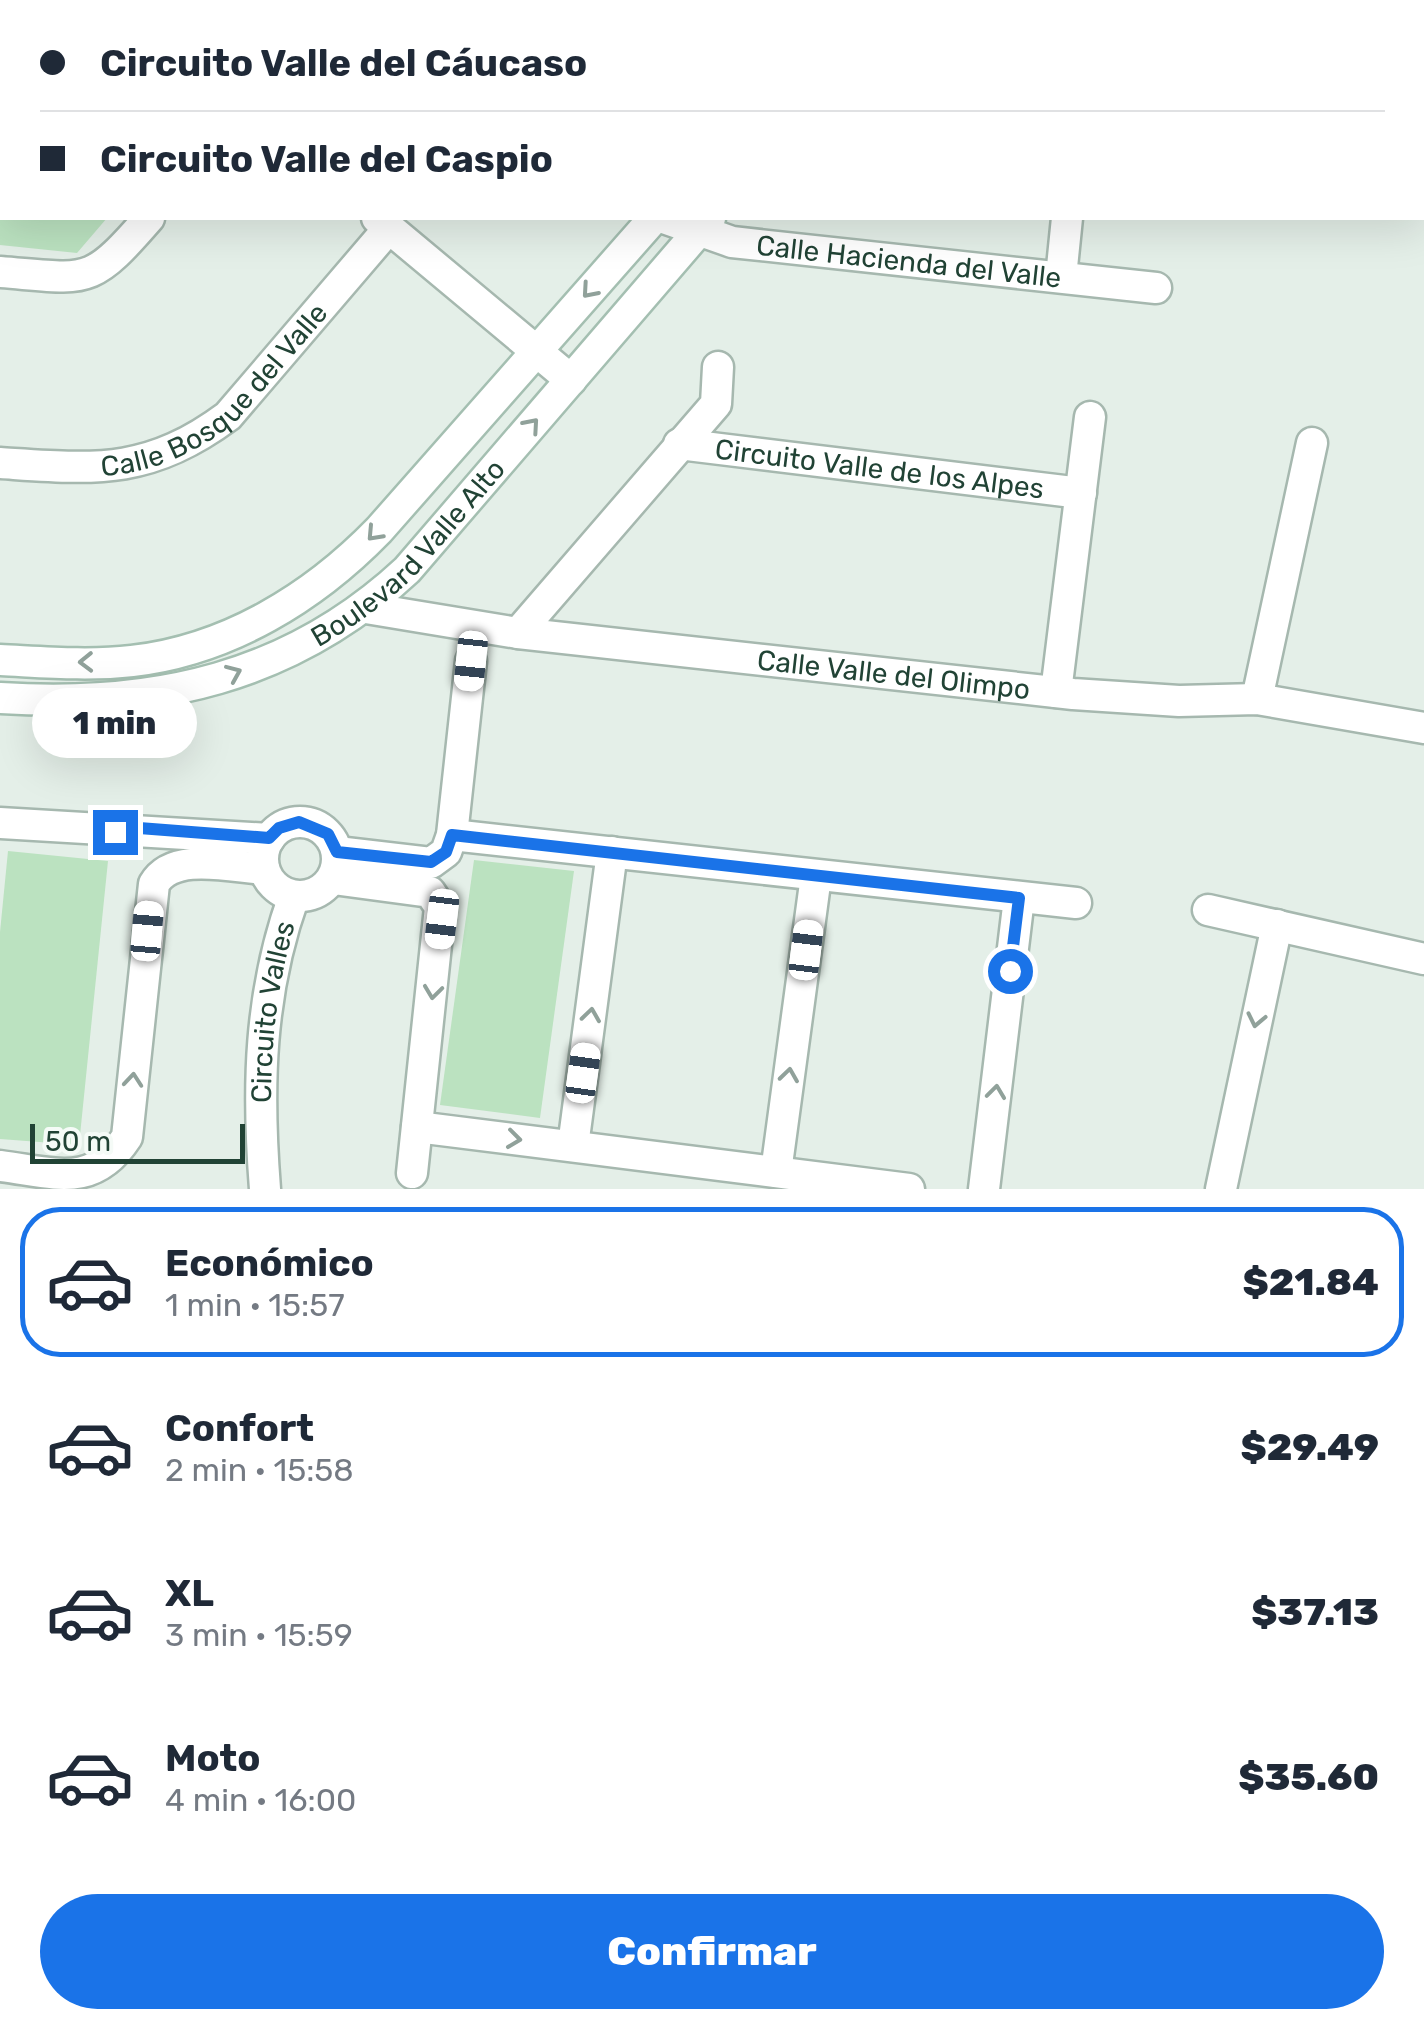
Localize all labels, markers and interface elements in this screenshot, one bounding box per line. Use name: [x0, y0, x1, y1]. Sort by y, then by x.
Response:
text: Circuito Valle del Cáucaso: [100, 40, 587, 86]
text: Circuito Valle del Caspio: [100, 136, 553, 182]
street label: Calle Hacienda del Valle: [755, 228, 1063, 294]
one-way arrow: [583, 279, 601, 298]
street label: Calle Bosque del Valle: [99, 296, 334, 483]
one-way arrow: [520, 418, 538, 436]
street label: Circuito Valle de los Alpes: [713, 432, 1046, 505]
street label: Boulevard Valle Alto: [305, 452, 511, 653]
one-way arrow: [368, 523, 386, 541]
car: [453, 630, 489, 692]
street label: Calle Valle del Olimpo: [756, 643, 1032, 706]
one-way arrow: [78, 651, 94, 673]
one-way arrow: [223, 665, 241, 685]
callout: 1 min: [32, 687, 198, 757]
text: 1 min: [73, 704, 156, 742]
route end: [93, 810, 138, 855]
car: [423, 887, 461, 951]
car: [129, 900, 165, 962]
street label: Circuito Valles: [245, 917, 301, 1103]
car: [787, 918, 825, 982]
route start: [988, 949, 1033, 994]
one-way arrow: [423, 984, 444, 1000]
one-way arrow: [579, 1007, 600, 1023]
one-way arrow: [1247, 1011, 1268, 1028]
car: [564, 1041, 602, 1105]
one-way arrow: [778, 1067, 799, 1083]
one-way arrow: [121, 1072, 143, 1088]
one-way arrow: [985, 1084, 1006, 1100]
scale bar: [30, 1119, 245, 1164]
text: 50 m: [45, 1125, 111, 1158]
one-way arrow: [506, 1128, 522, 1149]
icon: car: [45, 1237, 135, 1327]
text: Económico: [165, 1240, 374, 1286]
text: $21.84: [1243, 1259, 1379, 1305]
text: 1 min · 15:57: [165, 1286, 345, 1324]
icon: car: [45, 1402, 135, 1492]
text: Confort: [165, 1405, 314, 1451]
text: $29.49: [1240, 1424, 1379, 1470]
text: 2 min · 15:58: [165, 1451, 354, 1489]
icon: car: [45, 1567, 135, 1657]
text: XL: [165, 1570, 214, 1616]
text: $37.13: [1251, 1589, 1379, 1635]
text: 3 min · 15:59: [165, 1616, 353, 1654]
icon: car: [45, 1732, 135, 1822]
text: Moto: [165, 1735, 261, 1781]
text: $35.60: [1238, 1754, 1379, 1800]
text: 4 min · 16:00: [165, 1781, 356, 1819]
button: Confirmar: [40, 1894, 1384, 2009]

